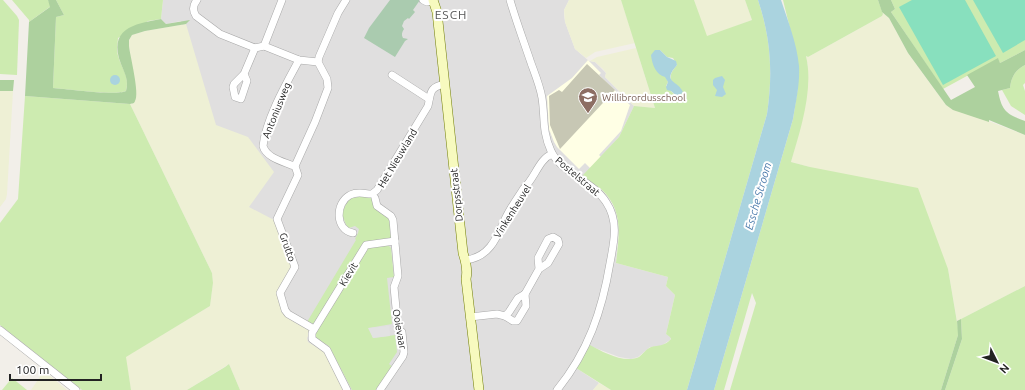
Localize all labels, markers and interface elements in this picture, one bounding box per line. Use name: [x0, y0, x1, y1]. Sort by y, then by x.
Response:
district label: ESCH: [435, 8, 467, 21]
street label: Antoniusweg: [260, 81, 293, 140]
school or university icon: Willibrordusschool: [577, 86, 599, 114]
place label: Willibrordusschool: [602, 92, 686, 103]
street label: Het Nieuwland: [376, 127, 419, 190]
street label: Postelstraat: [553, 155, 602, 198]
water label: Essche Stroom: [743, 161, 773, 231]
street label: Dorpsstraat: [448, 168, 465, 222]
street label: Vinkenheuvel: [492, 182, 533, 240]
street label: Grutto: [277, 231, 298, 263]
street label: Kievit: [337, 260, 360, 288]
street label: Ooievaar: [391, 308, 408, 350]
north arrow: [977, 342, 1017, 382]
scale bar: [10, 356, 101, 382]
text: N: [997, 362, 1012, 376]
text: 100 m: [16, 363, 49, 376]

